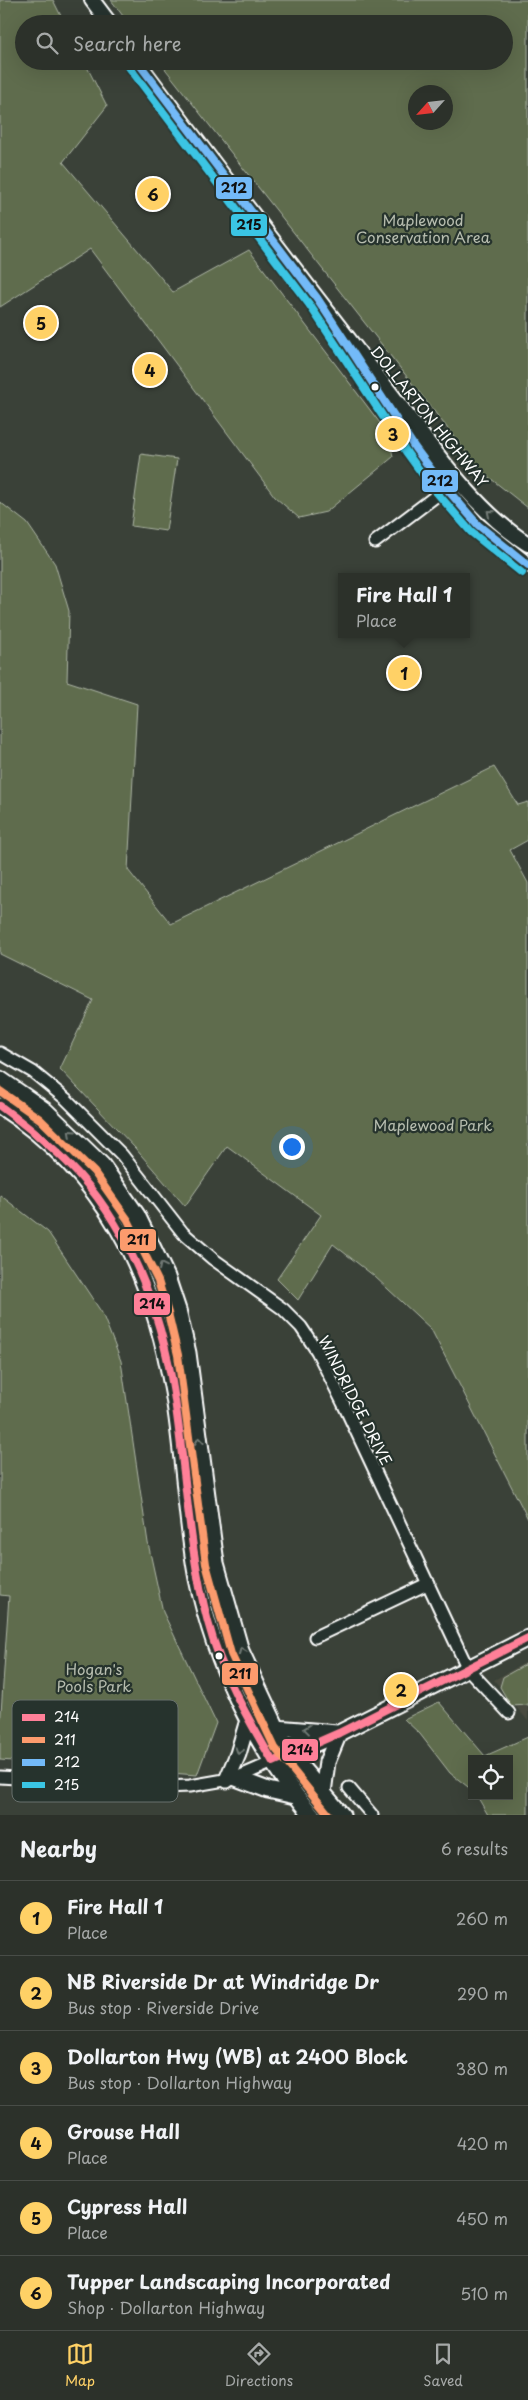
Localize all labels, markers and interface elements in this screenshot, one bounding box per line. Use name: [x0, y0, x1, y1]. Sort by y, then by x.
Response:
search box: [15, 15, 513, 70]
icon: search: [33, 29, 61, 57]
text: Search here: [73, 29, 182, 57]
north arrow: [408, 85, 453, 130]
pin: 6: [137, 175, 169, 213]
line badge: 212: [215, 176, 253, 200]
text: 212: [221, 177, 247, 198]
park label: Maplewood Conservation Area: [356, 208, 491, 248]
line badge: 215: [230, 213, 268, 237]
text: 215: [236, 214, 262, 235]
pin: 5: [25, 304, 57, 342]
street label: DOLLARTON HIGHWAY: [366, 340, 495, 492]
pin: 4: [134, 351, 166, 389]
unlabelled marker: [370, 382, 380, 392]
pin: 3: [377, 415, 409, 453]
line badge: 212: [421, 469, 459, 493]
text: 212: [427, 470, 453, 491]
one-way arrow: [487, 511, 496, 519]
popup: [338, 573, 470, 638]
text: Fire Hall 1: [356, 580, 452, 608]
text: Place: [356, 608, 397, 632]
pin: 1: [388, 654, 420, 692]
park label: Maplewood Park: [374, 1113, 492, 1136]
one-way arrow: [67, 1130, 76, 1139]
your location: [279, 1134, 305, 1160]
line badge: 211: [119, 1228, 157, 1252]
text: 211: [127, 1229, 149, 1250]
one-way arrow: [158, 1262, 168, 1271]
line badge: 214: [133, 1292, 171, 1316]
text: 214: [139, 1293, 165, 1314]
street label: WINDRIDGE DRIVE: [313, 1331, 399, 1469]
one-way arrow: [194, 1437, 205, 1445]
one-way arrow: [237, 1648, 247, 1656]
unlabelled marker: [214, 1651, 224, 1661]
park label: Hogan's Pools Park: [57, 1657, 131, 1697]
line badge: 211: [221, 1662, 259, 1686]
text: 211: [229, 1663, 251, 1684]
pin: 2: [385, 1671, 417, 1709]
legend: [12, 1700, 178, 1802]
text: 214: [54, 1706, 79, 1727]
one-way arrow: [303, 1724, 311, 1735]
text: 211: [54, 1729, 76, 1750]
line badge: 214: [281, 1738, 319, 1762]
text: 214: [287, 1739, 313, 1760]
one-way arrow: [235, 1746, 245, 1754]
text: 212: [54, 1751, 80, 1772]
map controls: [468, 1755, 513, 1800]
button: locate: [468, 1755, 513, 1800]
text: 215: [54, 1774, 79, 1795]
text: Nearby: [20, 1832, 97, 1864]
text: 6 results: [441, 1836, 508, 1860]
text: Fire Hall 1: [67, 1892, 163, 1920]
text: 1: [32, 1906, 40, 1930]
text: 260 m: [456, 1906, 508, 1930]
text: Place: [67, 1920, 108, 1944]
text: NB Riverside Dr at Windridge Dr: [67, 1967, 379, 1995]
text: 2: [30, 1981, 42, 2005]
text: 290 m: [457, 1981, 508, 2005]
text: Bus stop · Riverside Drive: [67, 1995, 259, 2019]
text: Dollarton Hwy (WB) at 2400 Block: [67, 2042, 408, 2070]
text: 3: [31, 2056, 41, 2080]
text: 380 m: [456, 2056, 508, 2080]
text: Bus stop · Dollarton Highway: [67, 2070, 292, 2094]
text: Grouse Hall: [67, 2117, 180, 2145]
text: 4: [31, 2131, 41, 2155]
text: 420 m: [457, 2131, 508, 2155]
text: Place: [67, 2145, 108, 2169]
text: Cypress Hall: [67, 2192, 187, 2220]
text: 5: [31, 2206, 41, 2230]
text: 450 m: [456, 2206, 508, 2230]
text: Place: [67, 2220, 108, 2244]
text: Tupper Landscaping Incorporated: [67, 2267, 390, 2295]
text: 6: [30, 2281, 42, 2305]
text: 510 m: [460, 2281, 508, 2305]
text: Shop · Dollarton Highway: [67, 2295, 265, 2319]
tab: Map: [65, 2340, 95, 2391]
tab: Directions: [225, 2340, 293, 2391]
tab: Saved: [423, 2340, 463, 2391]

